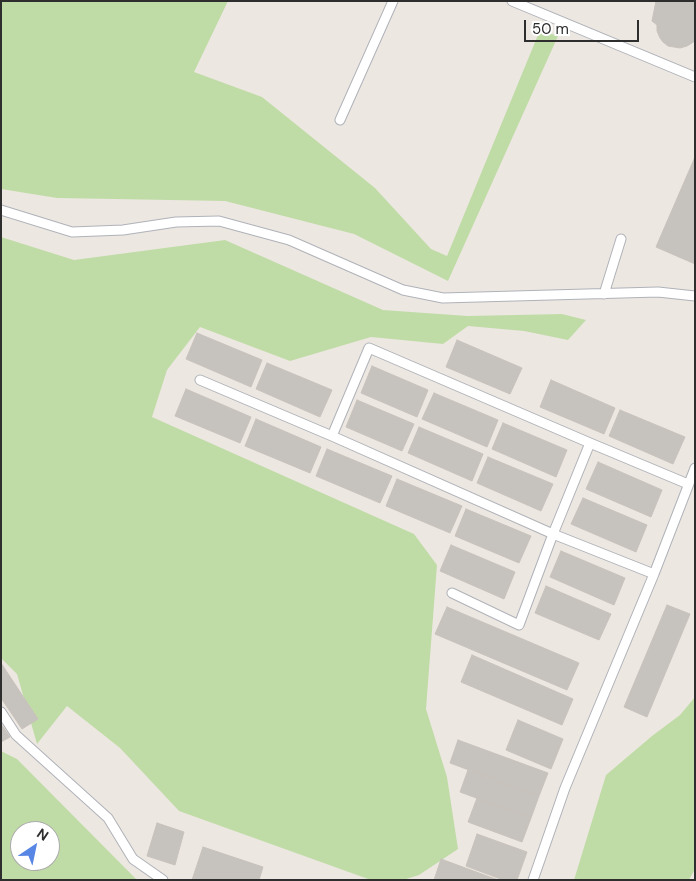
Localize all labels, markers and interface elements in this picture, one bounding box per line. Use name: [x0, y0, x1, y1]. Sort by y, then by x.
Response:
scale bar: [526, 10, 641, 42]
text: 50 m: [532, 19, 569, 39]
north arrow: [10, 821, 60, 871]
text: N: [34, 824, 52, 845]

